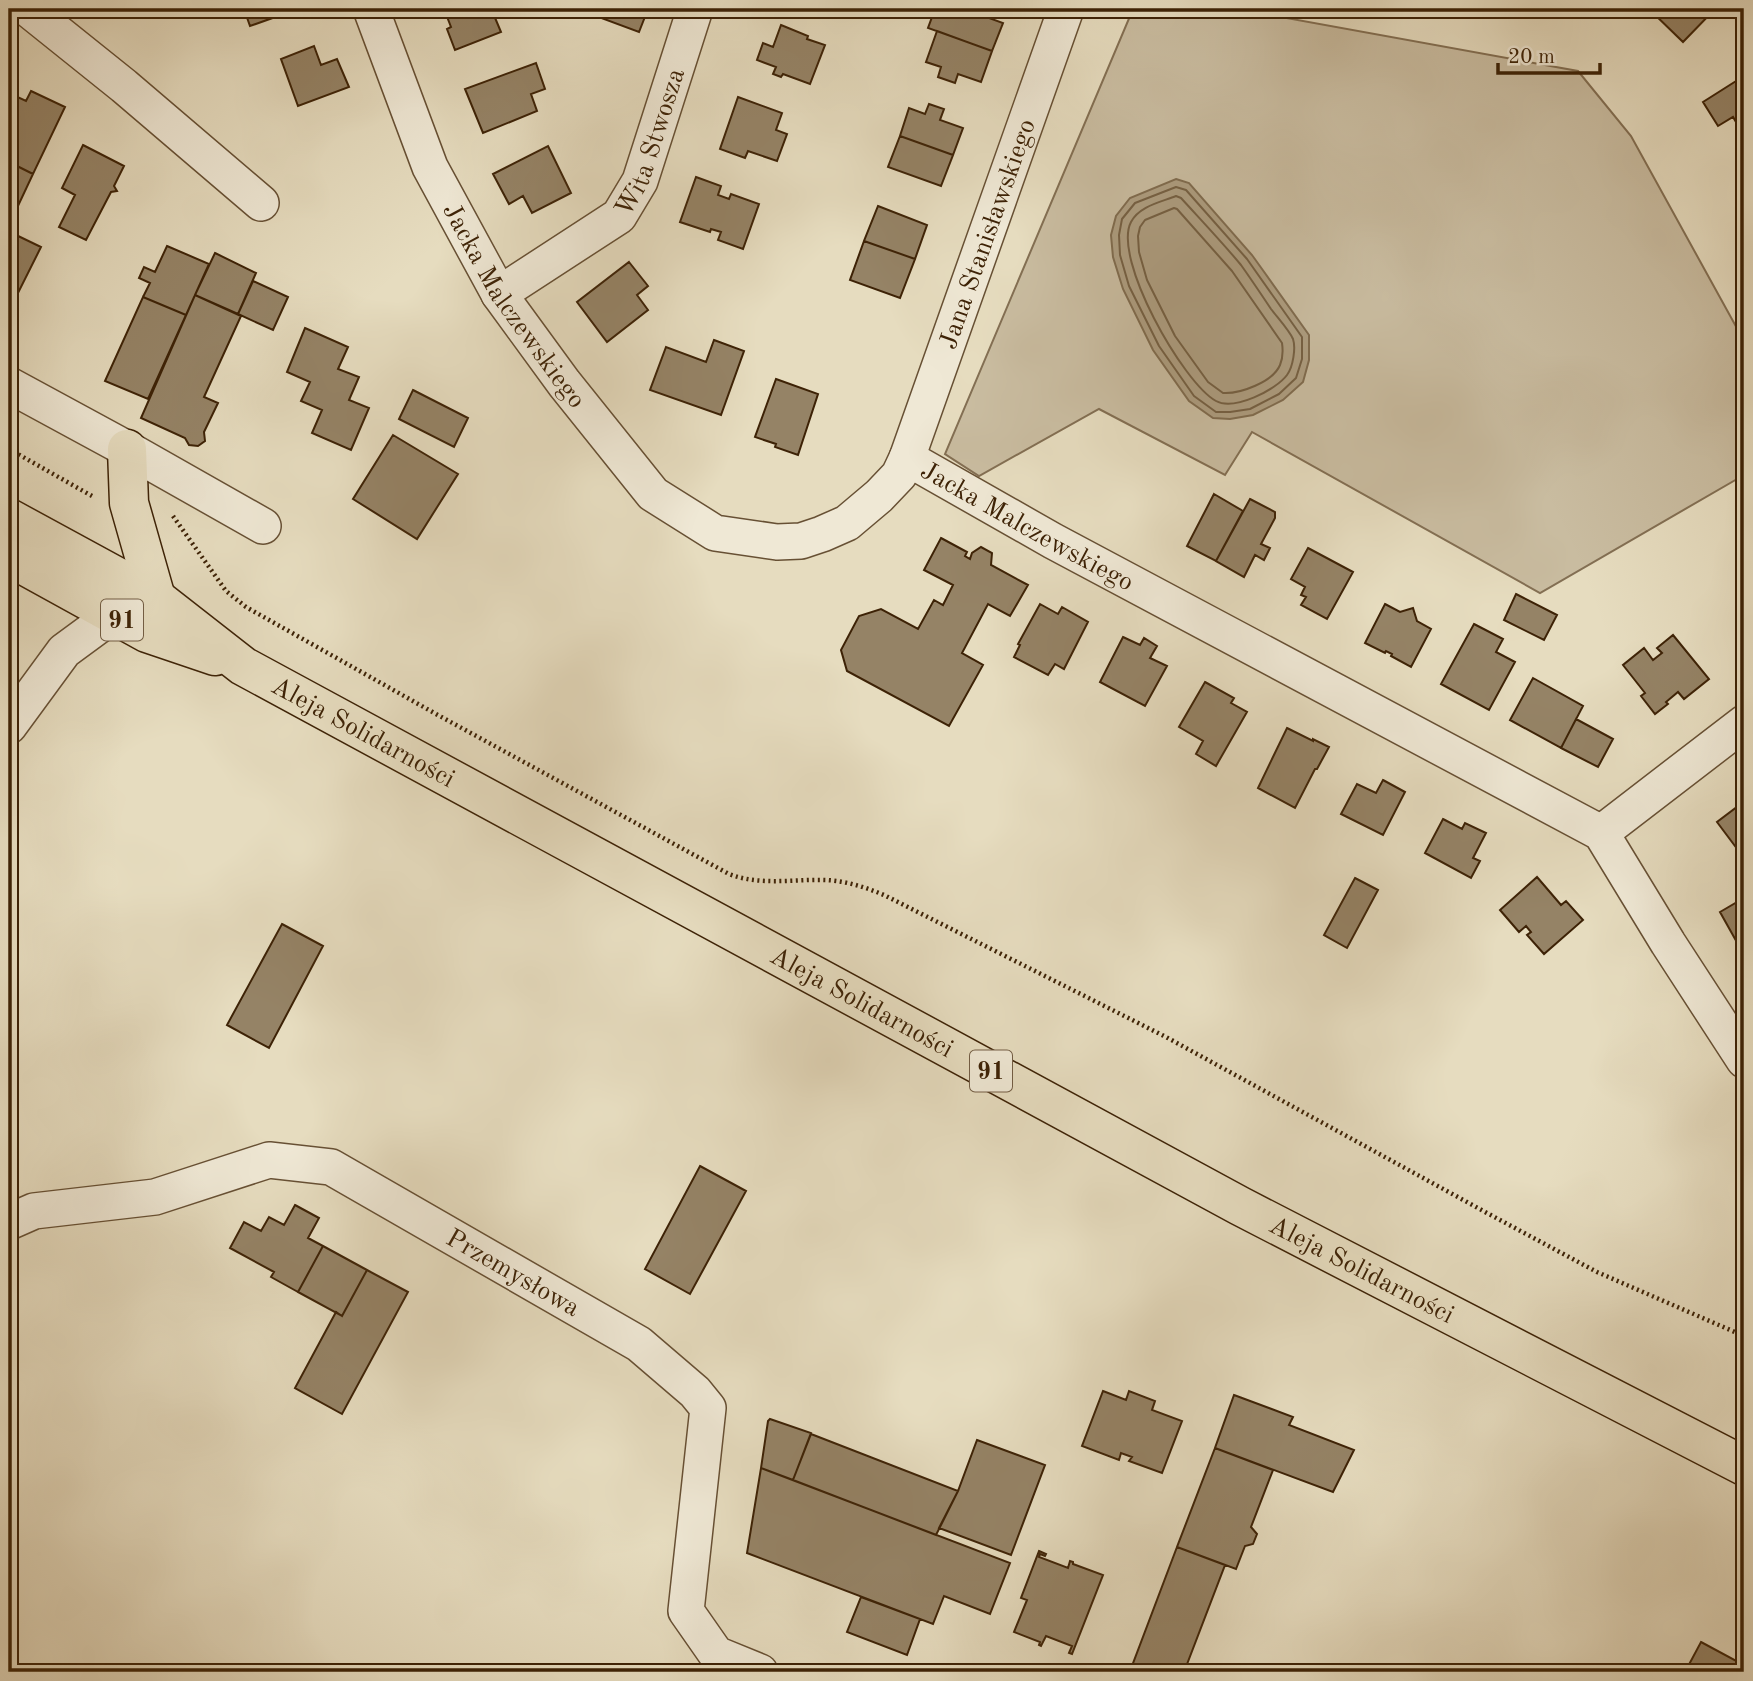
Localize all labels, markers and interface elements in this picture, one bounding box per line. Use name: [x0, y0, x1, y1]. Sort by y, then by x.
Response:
scale bar: [1498, 32, 1599, 76]
text: 20 m: [1508, 47, 1555, 68]
street label: Wita Stwosza: [611, 65, 690, 221]
street label: Jana Stanisławskiego: [936, 116, 1041, 353]
street label: Jacka Malczewskiego: [437, 199, 590, 414]
street label: Jacka Malczewskiego: [916, 458, 1138, 597]
road number: 91: [101, 600, 143, 640]
street label: Aleja Solidarności: [267, 673, 459, 793]
street label: Aleja Solidarności: [765, 943, 957, 1063]
road number: 91: [970, 1050, 1012, 1092]
street label: Aleja Solidarności: [1264, 1212, 1458, 1329]
street label: Przemysłowa: [441, 1225, 584, 1322]

